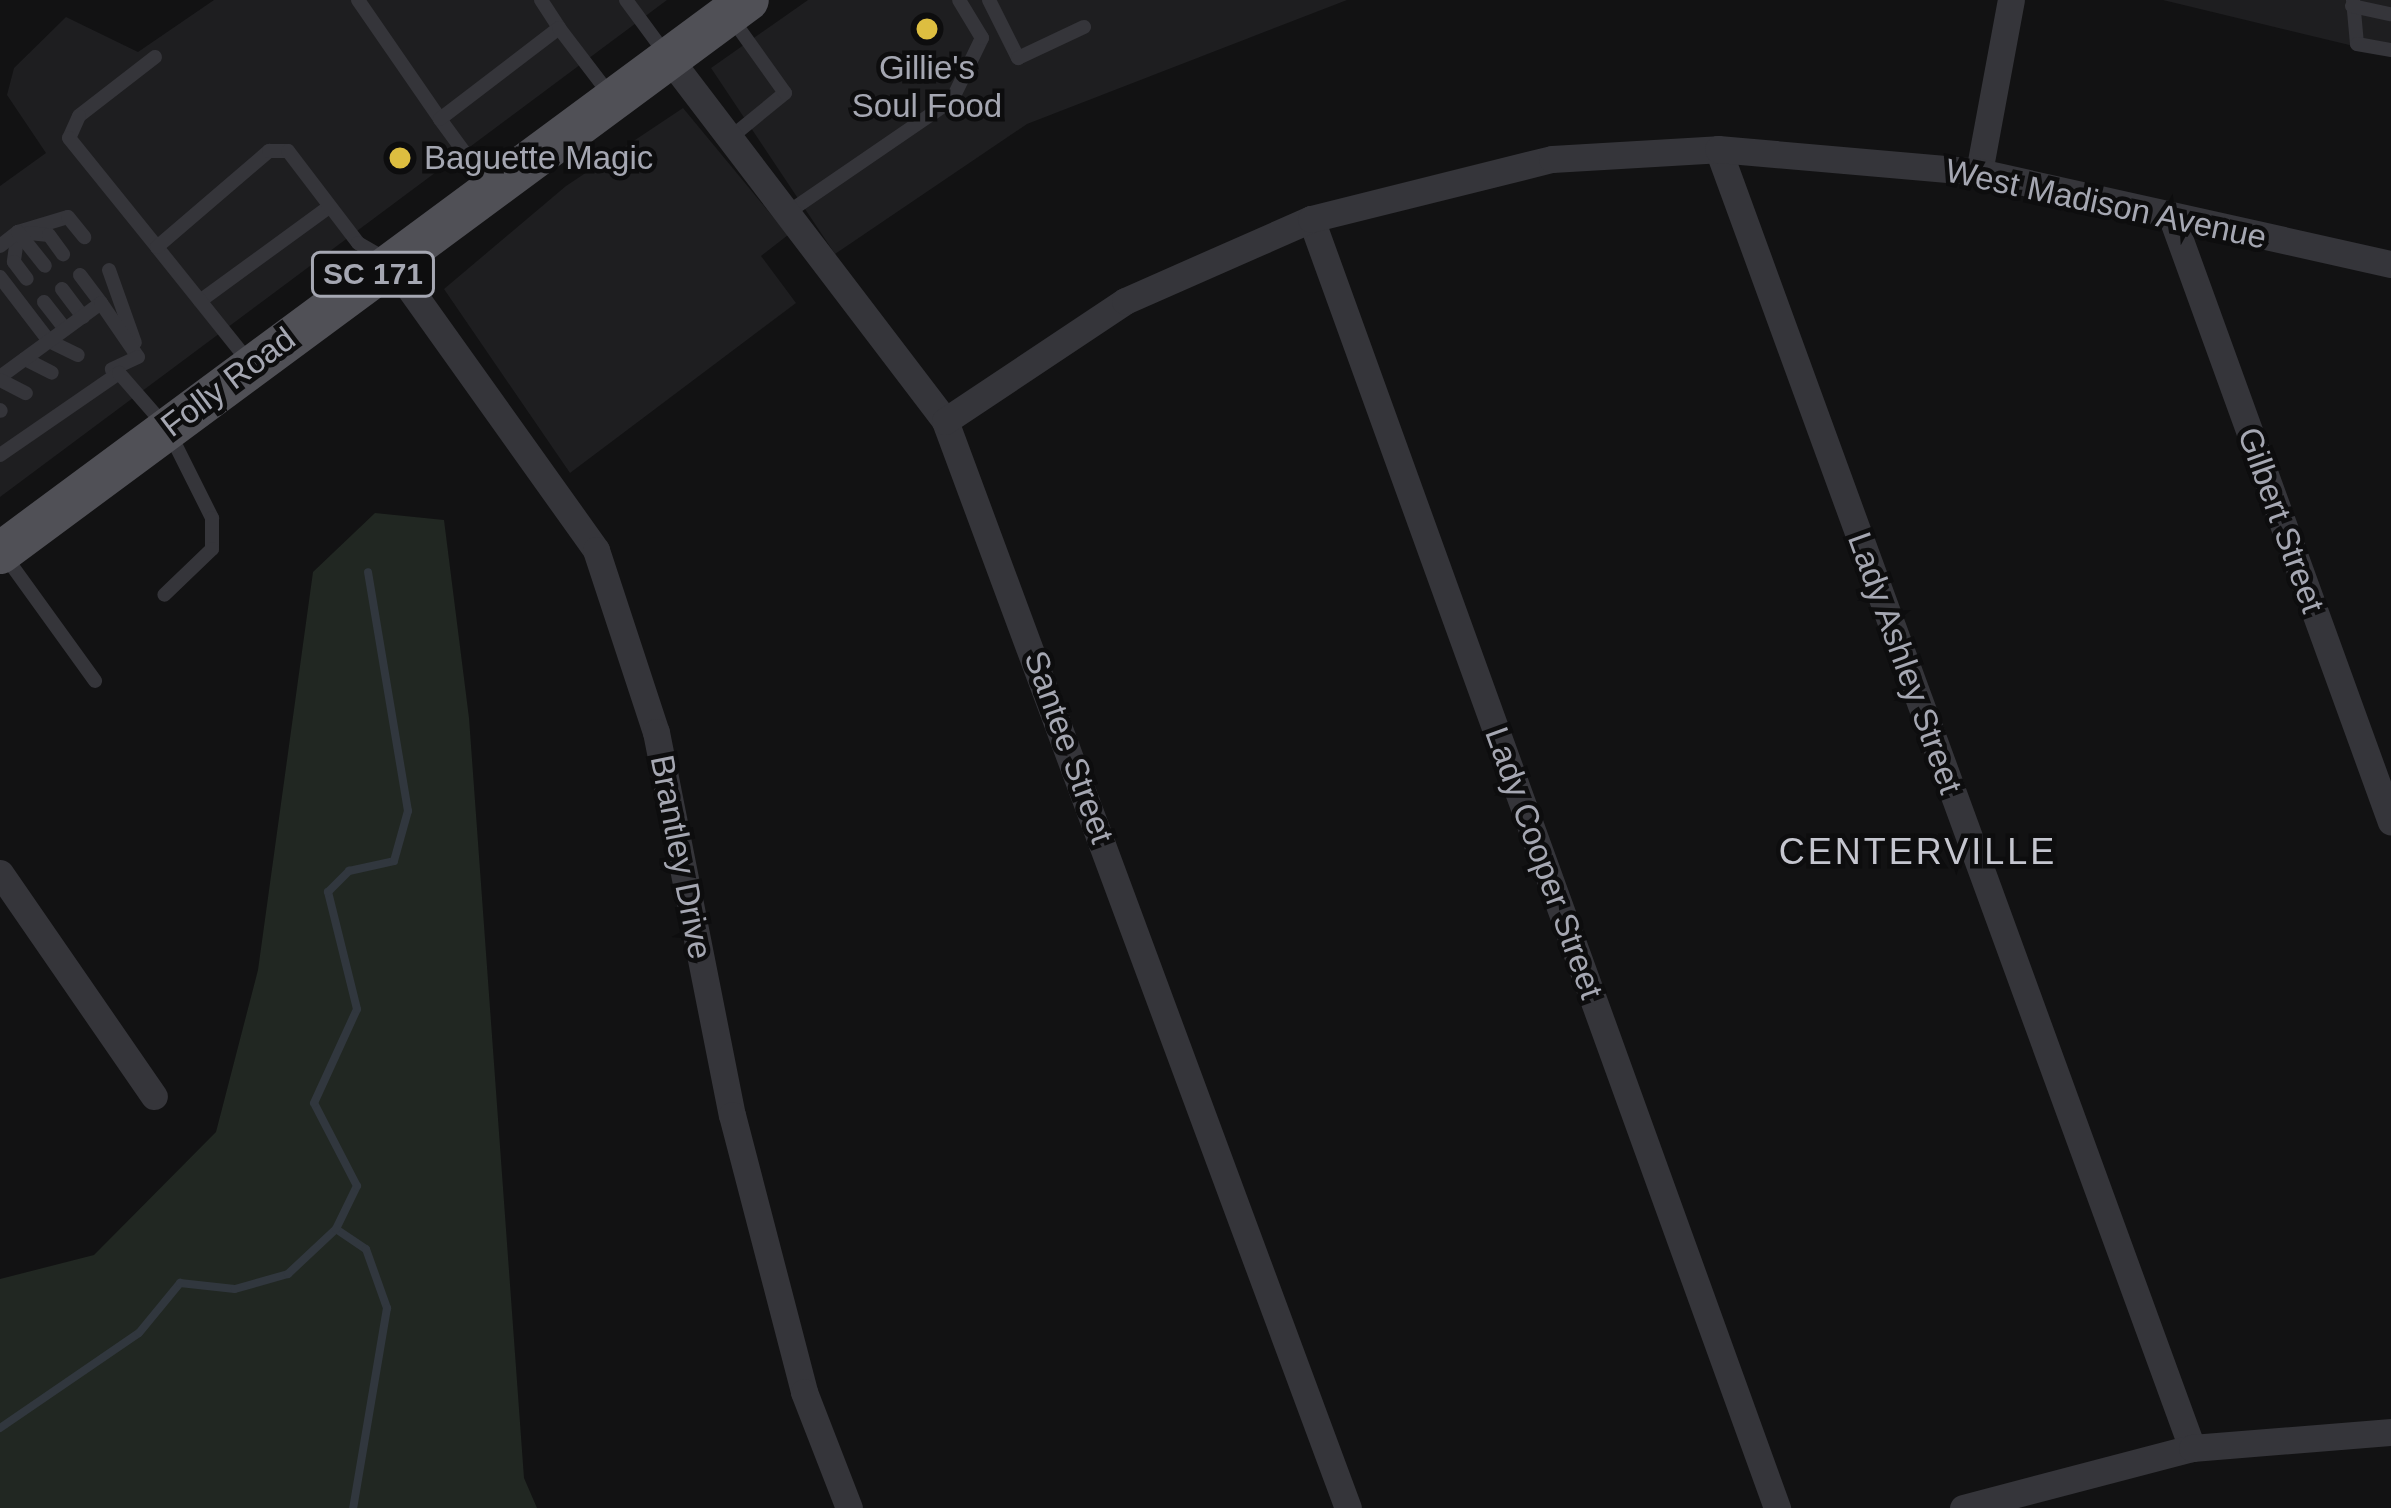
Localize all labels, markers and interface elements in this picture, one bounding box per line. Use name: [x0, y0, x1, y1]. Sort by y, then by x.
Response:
marker: Gillie's Soul Food: [914, 16, 940, 42]
place label: Gillie's Soul Food: [852, 48, 1002, 126]
place label: Baguette Magic: [424, 138, 653, 178]
marker: Baguette Magic: [387, 145, 413, 171]
street label: West Madison Avenue: [1941, 150, 2271, 258]
road number: SC 171: [310, 250, 436, 298]
street label: Folly Road: [153, 319, 303, 445]
street label: Gilbert Street: [2229, 422, 2333, 618]
street label: Lady Ashley Street: [1839, 526, 1971, 800]
street label: Santee Street: [1016, 645, 1122, 849]
street label: Lady Cooper Street: [1476, 722, 1612, 1004]
street label: Brantley Drive: [642, 752, 720, 962]
district label: CENTERVILLE: [1779, 830, 2057, 874]

